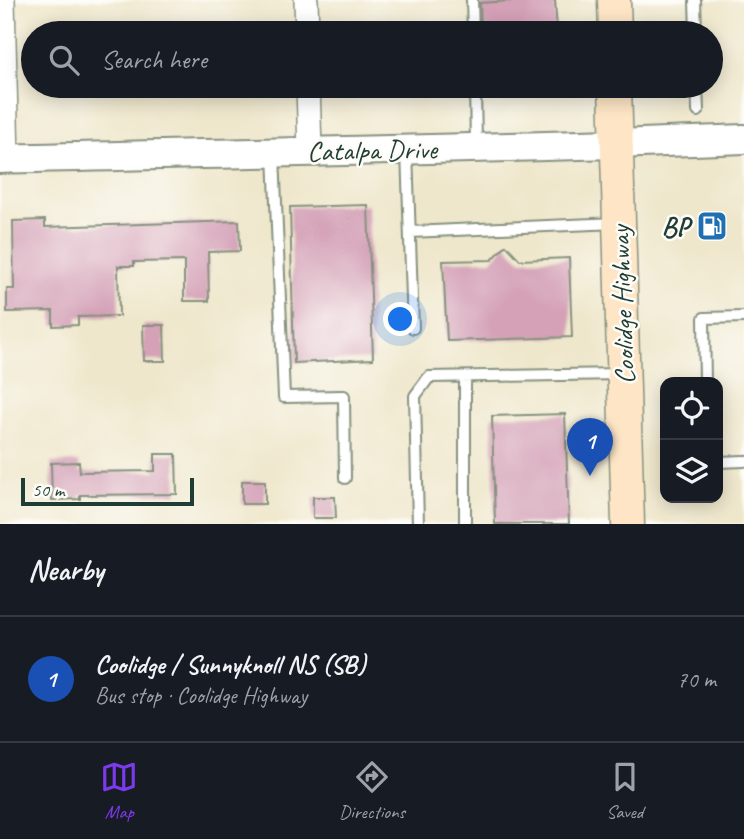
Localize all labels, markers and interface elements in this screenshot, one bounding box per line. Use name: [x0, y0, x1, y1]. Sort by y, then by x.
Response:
search box: [21, 21, 723, 98]
icon: search: [45, 41, 83, 79]
text: Search here: [101, 43, 207, 76]
street label: Catalpa Drive: [307, 131, 439, 169]
place label: BP: [661, 209, 693, 244]
fuel station icon: BP: [695, 209, 729, 243]
street label: Coolidge Highway: [602, 223, 642, 385]
your location: [383, 302, 417, 336]
map controls: [660, 377, 723, 503]
button: locate: [660, 377, 723, 440]
pin: 1: [567, 418, 613, 476]
button: layers: [660, 440, 723, 503]
scale bar: [21, 475, 194, 507]
text: 50 m: [32, 478, 64, 502]
text: Nearby: [28, 551, 104, 589]
text: Coolidge / Sunnyknoll NS (SB): [95, 648, 366, 681]
text: 1: [46, 665, 56, 694]
text: 70 m: [677, 665, 716, 694]
text: Bus stop · Coolidge Highway: [95, 681, 307, 710]
tab: Map: [100, 758, 138, 824]
tab: Directions: [339, 758, 405, 824]
tab: Saved: [606, 758, 644, 824]

